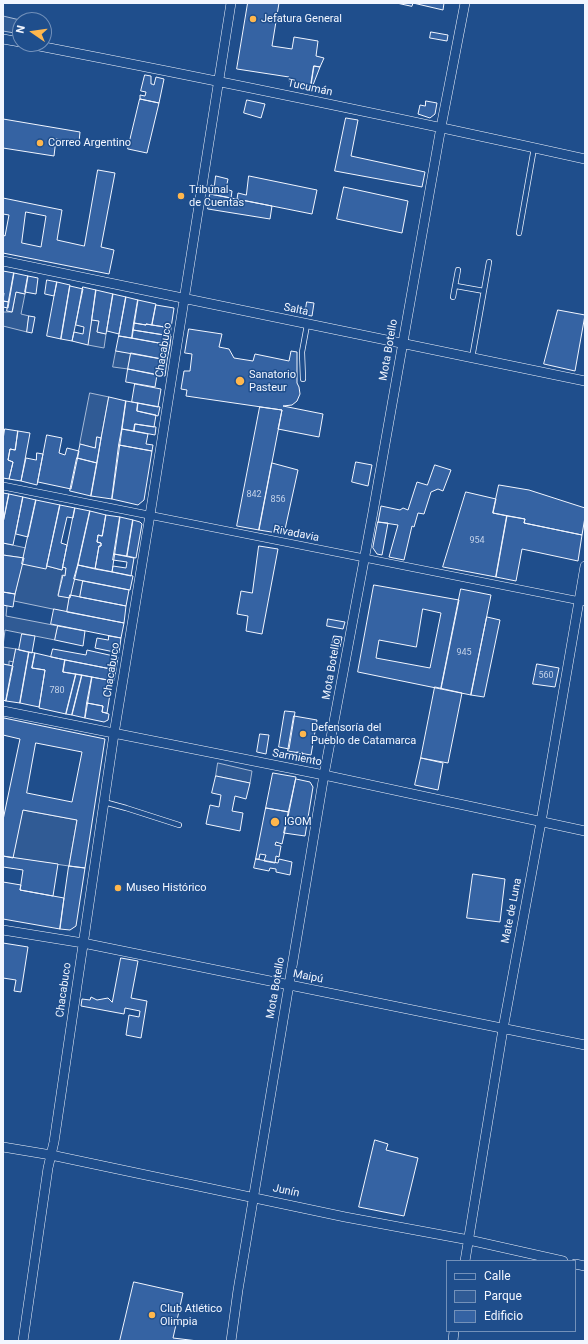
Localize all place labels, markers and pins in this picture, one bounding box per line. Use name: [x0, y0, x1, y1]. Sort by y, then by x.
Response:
place label: Jefatura General: [261, 12, 342, 26]
marker: Jefatura General: [248, 14, 258, 24]
place label: Correo Argentino: [48, 136, 131, 150]
marker: Correo Argentino: [35, 138, 45, 148]
place label: Tribunal de Cuentas: [189, 183, 244, 209]
marker: Tribunal de Cuentas: [176, 191, 186, 201]
place label: Sanatorio Pasteur: [249, 368, 296, 394]
marker: Sanatorio Pasteur: [234, 375, 246, 387]
place label: Defensoría del Pueblo de Catamarca: [311, 721, 416, 747]
marker: Defensoría del Pueblo de Catamarca: [298, 729, 308, 739]
place label: IGOM: [284, 815, 312, 829]
marker: IGOM: [269, 816, 281, 828]
place label: Museo Histórico: [126, 881, 207, 895]
marker: Museo Histórico: [113, 883, 123, 893]
place label: Club Atlético Olimpia: [160, 1302, 222, 1328]
marker: Club Atlético Olimpia: [147, 1310, 157, 1320]

